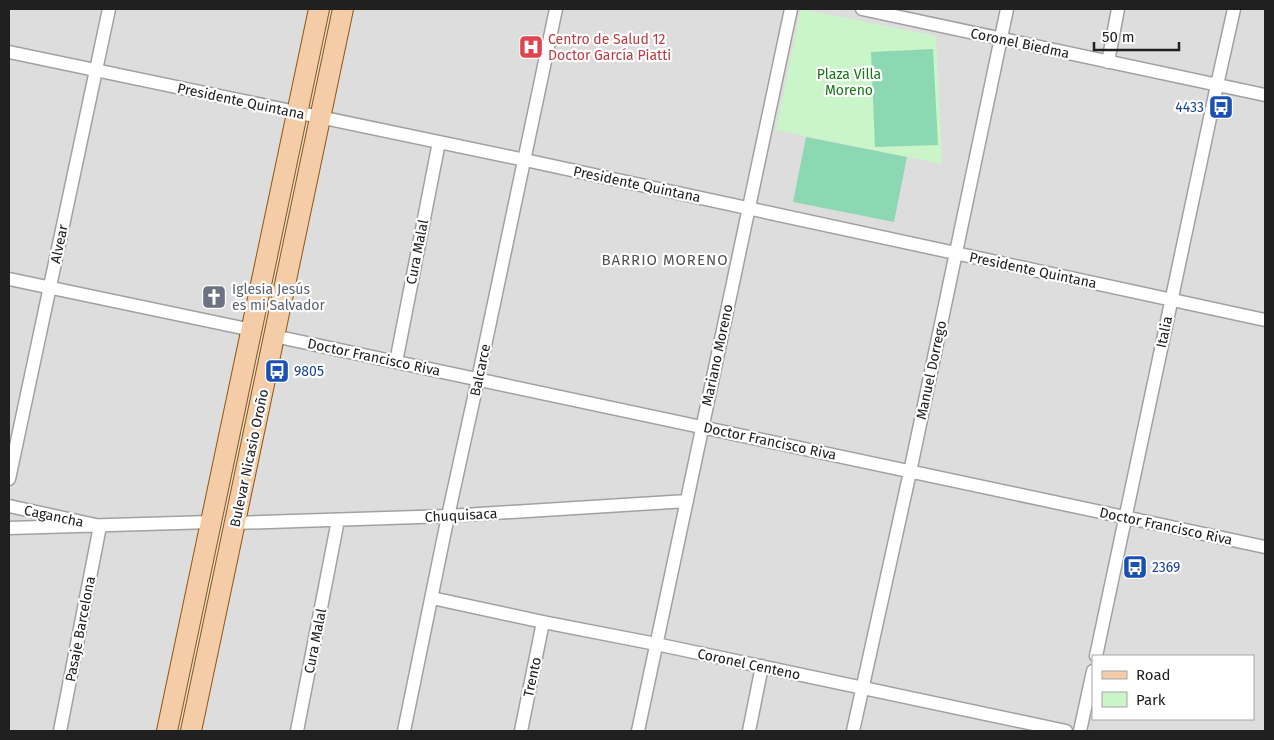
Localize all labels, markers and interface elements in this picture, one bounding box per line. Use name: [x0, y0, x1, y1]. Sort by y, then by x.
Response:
scale bar: [1094, 20, 1179, 52]
street label: Coronel Biedma: [969, 25, 1071, 62]
text: 50 m: [1102, 28, 1135, 46]
place label: Centro de Salud 12 Doctor García Piatti: [548, 31, 671, 64]
hospital icon: Centro de Salud 12 Doctor García Piatti: [518, 34, 544, 60]
park label: Plaza Villa Moreno: [817, 66, 881, 99]
street label: Presidente Quintana: [176, 80, 306, 123]
bus stop icon: 4433: [1208, 94, 1234, 120]
place label: 4433: [1175, 99, 1204, 116]
street label: Presidente Quintana: [572, 163, 702, 206]
street label: Cura Malal: [403, 218, 432, 286]
street label: Alvear: [47, 223, 72, 265]
street label: Presidente Quintana: [968, 249, 1098, 292]
district label: BARRIO MORENO: [601, 251, 729, 269]
place label: Iglesia Jesús es mi Salvador: [232, 281, 325, 314]
church icon: Iglesia Jesús es mi Salvador: [201, 284, 227, 310]
street label: Mariano Moreno: [698, 303, 737, 408]
street label: Italia: [1153, 315, 1176, 350]
street label: Manuel Dorrego: [913, 319, 950, 421]
street label: Doctor Francisco Riva: [306, 335, 442, 380]
street label: Balcarce: [467, 342, 494, 398]
bus stop icon: 9805: [264, 358, 290, 384]
place label: 9805: [294, 363, 324, 380]
street label: Bulevar Nicasio Oroño: [227, 387, 272, 529]
street label: Doctor Francisco Riva: [702, 419, 838, 464]
street label: Cagancha: [23, 502, 85, 531]
street label: Doctor Francisco Riva: [1098, 504, 1234, 549]
street label: Chuquisaca: [424, 505, 498, 526]
bus stop icon: 2369: [1122, 554, 1148, 580]
place label: 2369: [1152, 559, 1180, 576]
street label: Pasaje Barcelona: [62, 575, 99, 683]
street label: Cura Malal: [301, 607, 330, 675]
street label: Coronel Centeno: [696, 645, 802, 684]
street label: Trento: [520, 655, 545, 699]
legend: [1092, 655, 1254, 720]
text: Road: [1136, 666, 1171, 684]
text: Park: [1136, 691, 1166, 709]

